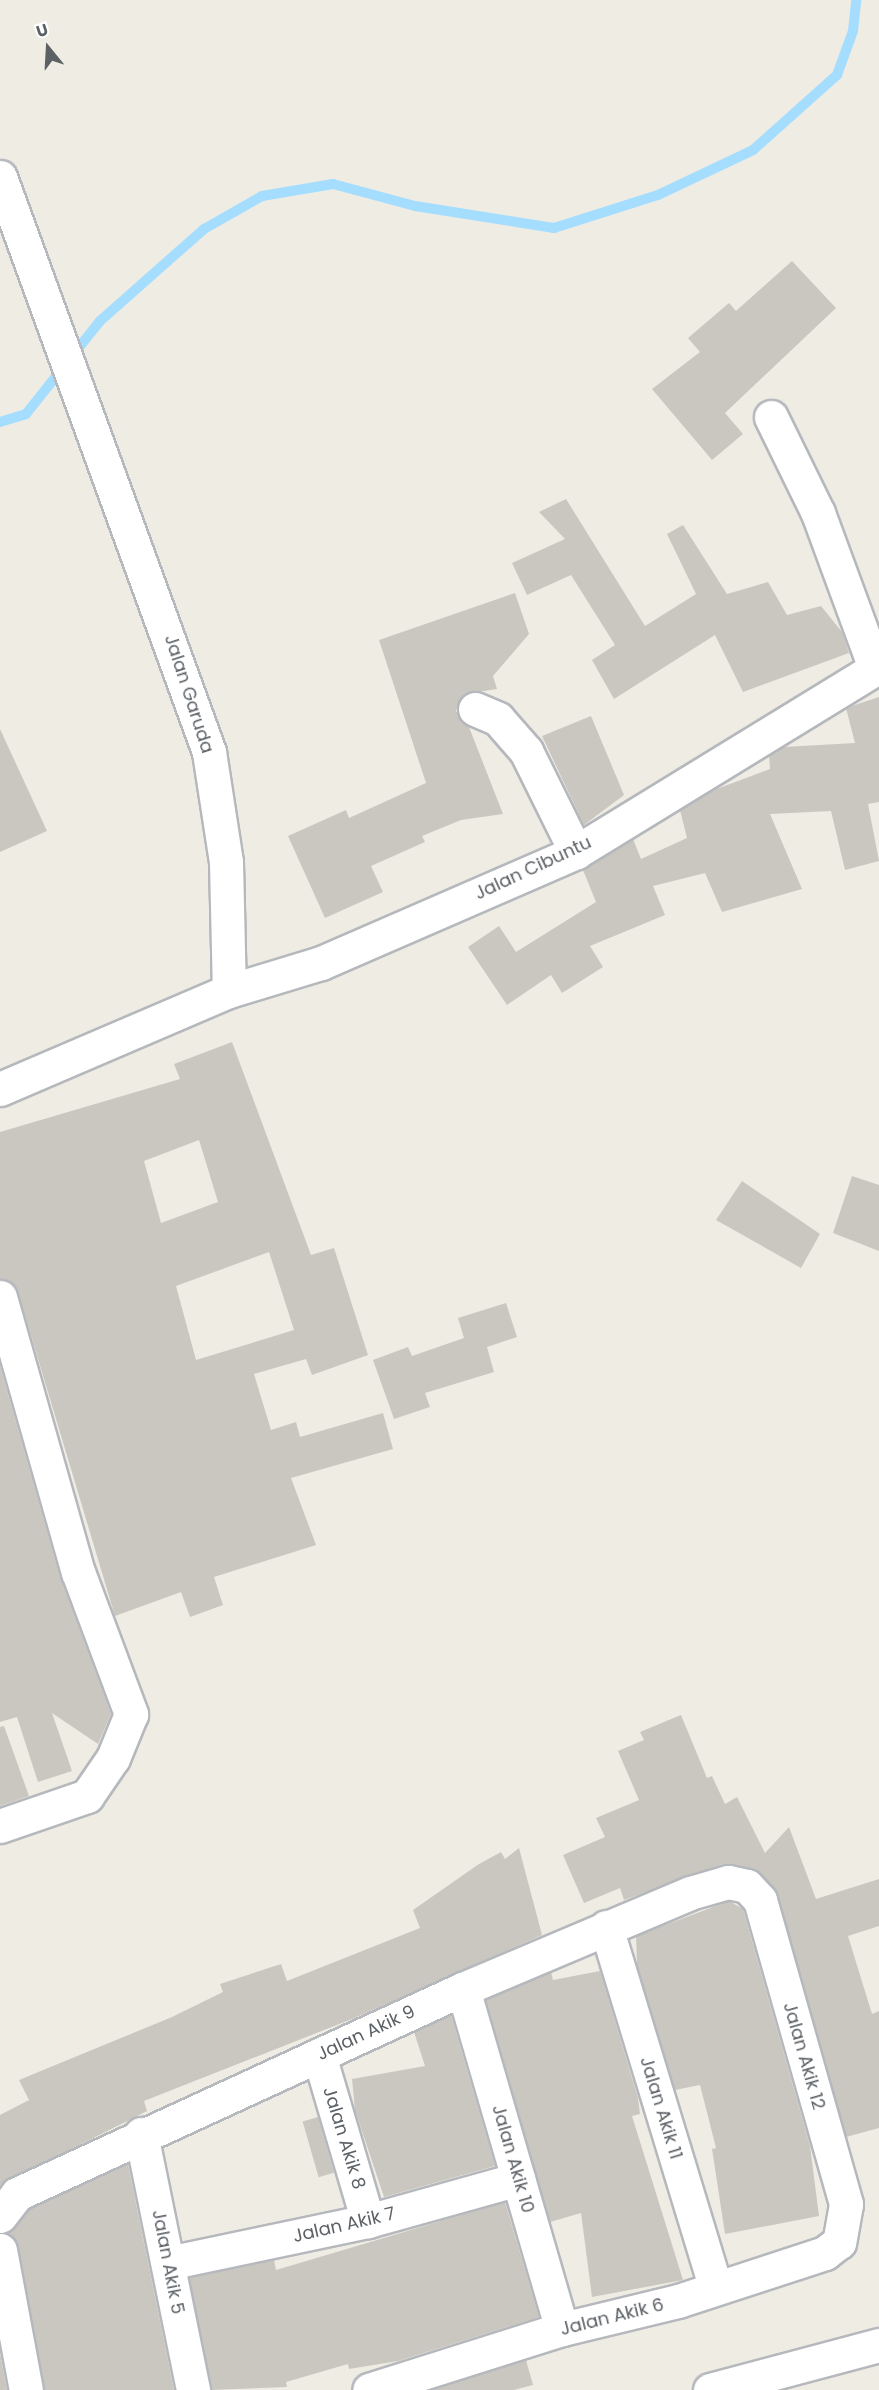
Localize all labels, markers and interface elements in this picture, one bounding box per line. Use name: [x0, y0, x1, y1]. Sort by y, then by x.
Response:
north arrow: [18, 18, 78, 78]
text: U: [33, 18, 51, 43]
street label: Jalan Garuda: [160, 632, 218, 756]
street label: Jalan Cibuntu: [471, 832, 595, 904]
street label: Jalan Akik 12: [778, 2000, 830, 2112]
street label: Jalan Akik 9: [313, 2001, 419, 2065]
street label: Jalan Akik 11: [635, 2054, 687, 2162]
street label: Jalan Akik 8: [318, 2084, 370, 2192]
street label: Jalan Akik 10: [487, 2102, 539, 2216]
street label: Jalan Akik 7: [291, 2203, 397, 2247]
street label: Jalan Akik 5: [147, 2208, 189, 2316]
street label: Jalan Akik 6: [558, 2294, 666, 2340]

